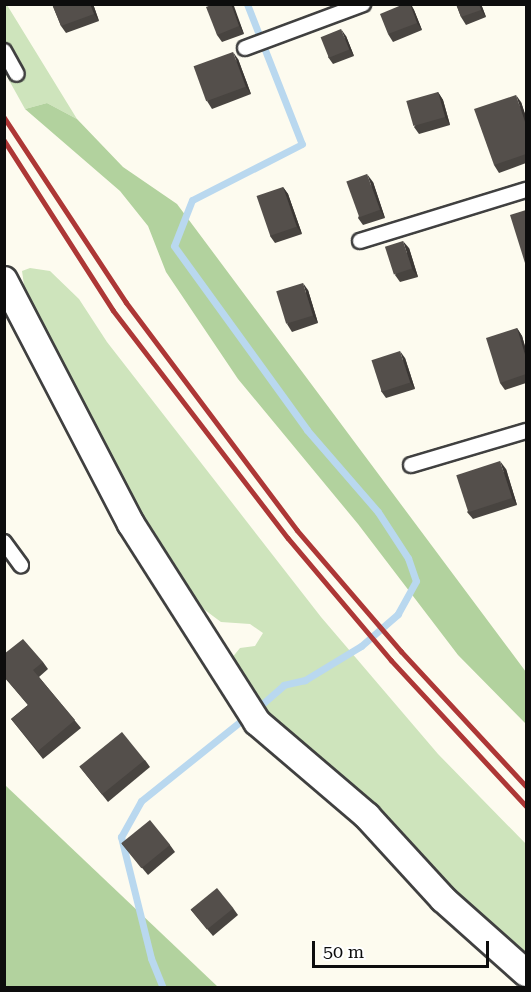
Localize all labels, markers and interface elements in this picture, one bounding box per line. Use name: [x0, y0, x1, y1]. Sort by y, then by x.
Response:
scale bar: [315, 929, 492, 967]
text: 50 m: [323, 941, 364, 962]

